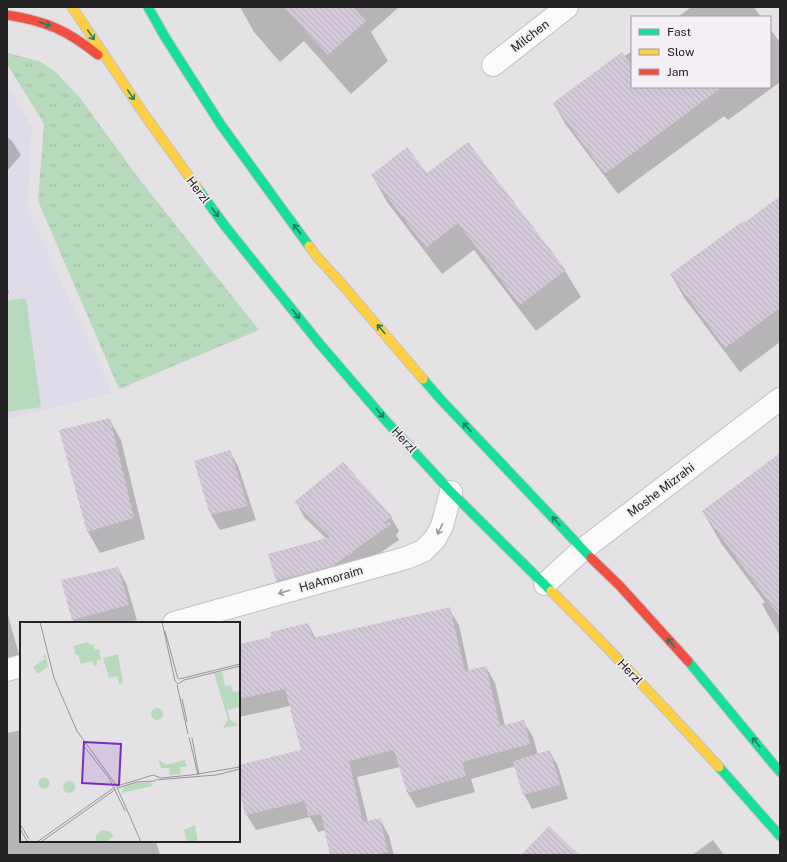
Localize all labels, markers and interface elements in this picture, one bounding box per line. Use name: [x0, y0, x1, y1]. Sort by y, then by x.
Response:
legend: [631, 16, 771, 88]
street label: Milchen: [508, 17, 552, 55]
one-way arrow: [39, 20, 51, 28]
text: Fast: [667, 25, 692, 39]
one-way arrow: [87, 29, 95, 40]
text: Slow: [667, 45, 695, 59]
text: Jam: [667, 65, 689, 79]
one-way arrow: [127, 89, 135, 100]
street label: Herzl: [183, 174, 213, 207]
one-way arrow: [211, 207, 219, 218]
one-way arrow: [293, 224, 301, 235]
one-way arrow: [291, 309, 300, 319]
one-way arrow: [376, 324, 385, 334]
one-way arrow: [375, 408, 384, 419]
one-way arrow: [462, 422, 471, 432]
street label: Herzl: [389, 424, 420, 456]
street label: Moshe Mizrahi: [625, 460, 697, 520]
one-way arrow: [551, 516, 560, 527]
one-way arrow: [436, 523, 443, 535]
street label: HaAmoraim: [297, 563, 365, 595]
one-way arrow: [278, 589, 291, 596]
inset map: [20, 622, 240, 842]
one-way arrow: [666, 638, 676, 648]
street label: Herzl: [615, 656, 646, 688]
one-way arrow: [751, 736, 760, 747]

